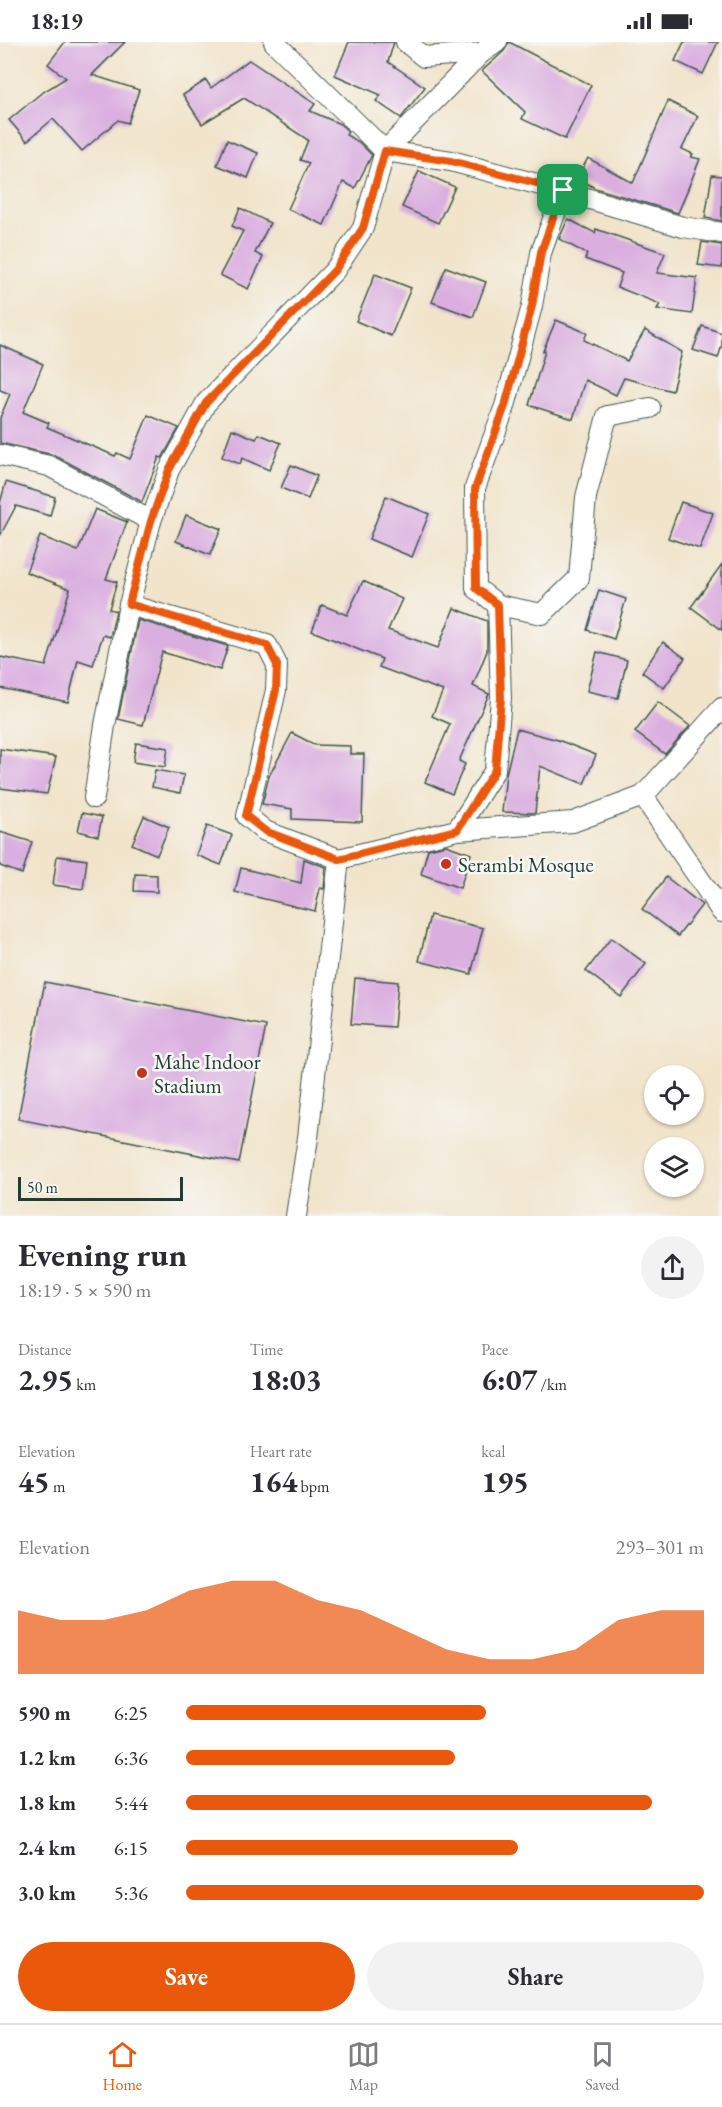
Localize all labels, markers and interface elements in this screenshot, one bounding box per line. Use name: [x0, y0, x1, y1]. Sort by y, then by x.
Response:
text: 18:19: [30, 7, 83, 36]
pin: [537, 164, 588, 215]
icon: arrive: [546, 173, 579, 206]
place label: Serambi Mosque: [458, 851, 594, 878]
marker: Serambi Mosque: [439, 857, 453, 871]
place label: Mahe Indoor Stadium: [154, 1048, 261, 1099]
map controls: [644, 1065, 704, 1197]
button: locate: [644, 1065, 704, 1125]
marker: Mahe Indoor Stadium: [135, 1066, 149, 1080]
button: layers: [644, 1137, 704, 1197]
scale bar: [18, 1174, 183, 1202]
text: 50 m: [27, 1177, 58, 1198]
text: Evening run: [18, 1233, 187, 1276]
button: share: [641, 1236, 704, 1299]
text: 18:19 · 5 × 590 m: [18, 1277, 151, 1303]
text: Distance: [18, 1339, 71, 1360]
text: Time: [250, 1339, 283, 1360]
text: Pace: [481, 1339, 508, 1360]
text: 2.95: [18, 1360, 73, 1399]
text: 18:03: [250, 1360, 322, 1399]
text: 6:07: [481, 1360, 537, 1399]
text: km: [73, 1374, 96, 1395]
text: /km: [537, 1374, 567, 1395]
text: Elevation: [18, 1441, 76, 1462]
text: Heart rate: [250, 1441, 312, 1462]
text: kcal: [481, 1441, 505, 1462]
text: 45: [18, 1462, 50, 1501]
text: 164: [250, 1462, 297, 1501]
text: 195: [481, 1462, 529, 1501]
text: m: [50, 1476, 65, 1497]
text: bpm: [297, 1476, 329, 1497]
text: Elevation: [18, 1534, 90, 1560]
text: 293–301 m: [616, 1534, 704, 1560]
text: 590 m: [18, 1700, 71, 1726]
text: 6:25: [114, 1700, 148, 1726]
text: 1.2 km: [18, 1745, 76, 1771]
text: 6:36: [114, 1745, 148, 1771]
text: 1.8 km: [18, 1790, 76, 1816]
text: 5:44: [114, 1790, 148, 1816]
text: 2.4 km: [18, 1835, 76, 1861]
text: 6:15: [114, 1835, 148, 1861]
text: 3.0 km: [18, 1880, 76, 1906]
text: 5:36: [114, 1880, 148, 1906]
button: Save: [18, 1942, 355, 2011]
button: Share: [367, 1942, 704, 2011]
tab: Home: [103, 2038, 142, 2095]
tab: Map: [347, 2038, 380, 2095]
tab: Saved: [585, 2038, 619, 2095]

